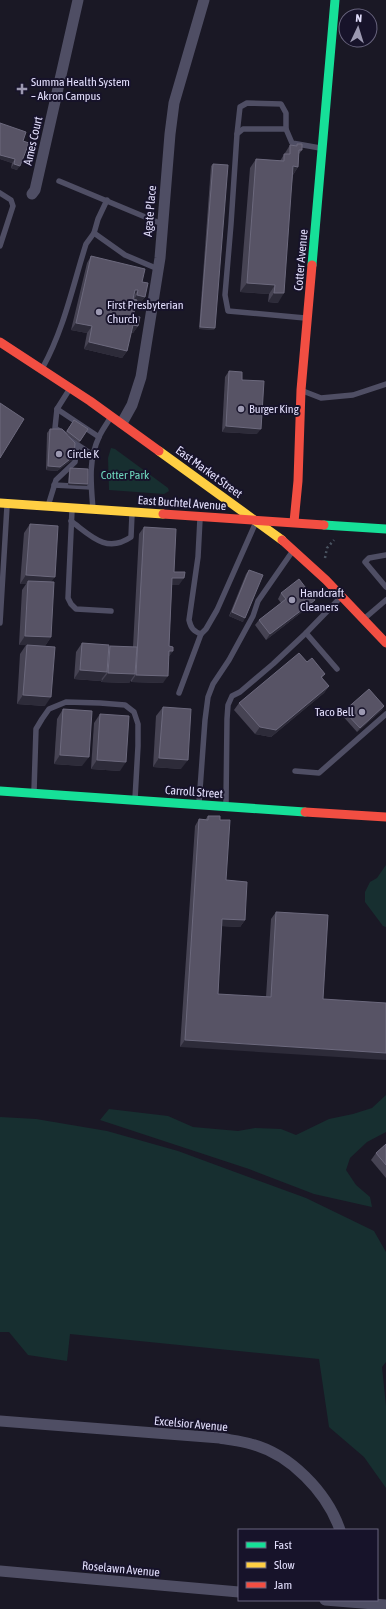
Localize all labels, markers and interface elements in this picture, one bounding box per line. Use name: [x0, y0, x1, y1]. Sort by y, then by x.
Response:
north arrow: [338, 8, 378, 48]
text: N: [355, 12, 362, 24]
place label: Summa Health System – Akron Campus: [31, 75, 130, 103]
marker: Summa Health System – Akron Campus: [16, 83, 28, 95]
street label: Ames Court: [21, 115, 46, 167]
street label: Agate Place: [141, 185, 159, 237]
street label: Cotter Avenue: [291, 229, 311, 291]
place label: First Presbyterian Church: [107, 298, 184, 326]
marker: First Presbyterian Church: [94, 307, 104, 317]
place label: Burger King: [249, 402, 300, 416]
marker: Burger King: [236, 404, 246, 414]
street label: East Market Street: [173, 443, 246, 501]
place label: Circle K: [67, 447, 99, 461]
marker: Circle K: [54, 449, 64, 459]
park label: Cotter Park: [101, 468, 150, 482]
street label: East Buchtel Avenue: [137, 493, 227, 513]
place label: Handcraft Cleaners: [300, 586, 345, 614]
marker: Handcraft Cleaners: [287, 595, 297, 605]
place label: Taco Bell: [315, 705, 355, 719]
marker: Taco Bell: [357, 707, 367, 717]
street label: Carroll Street: [165, 783, 224, 801]
street label: Excelsior Avenue: [154, 1414, 228, 1434]
legend: [238, 1529, 378, 1601]
text: Fast: [274, 1538, 292, 1552]
text: Slow: [274, 1558, 295, 1572]
street label: Roselawn Avenue: [82, 1559, 160, 1579]
text: Jam: [274, 1578, 292, 1592]

